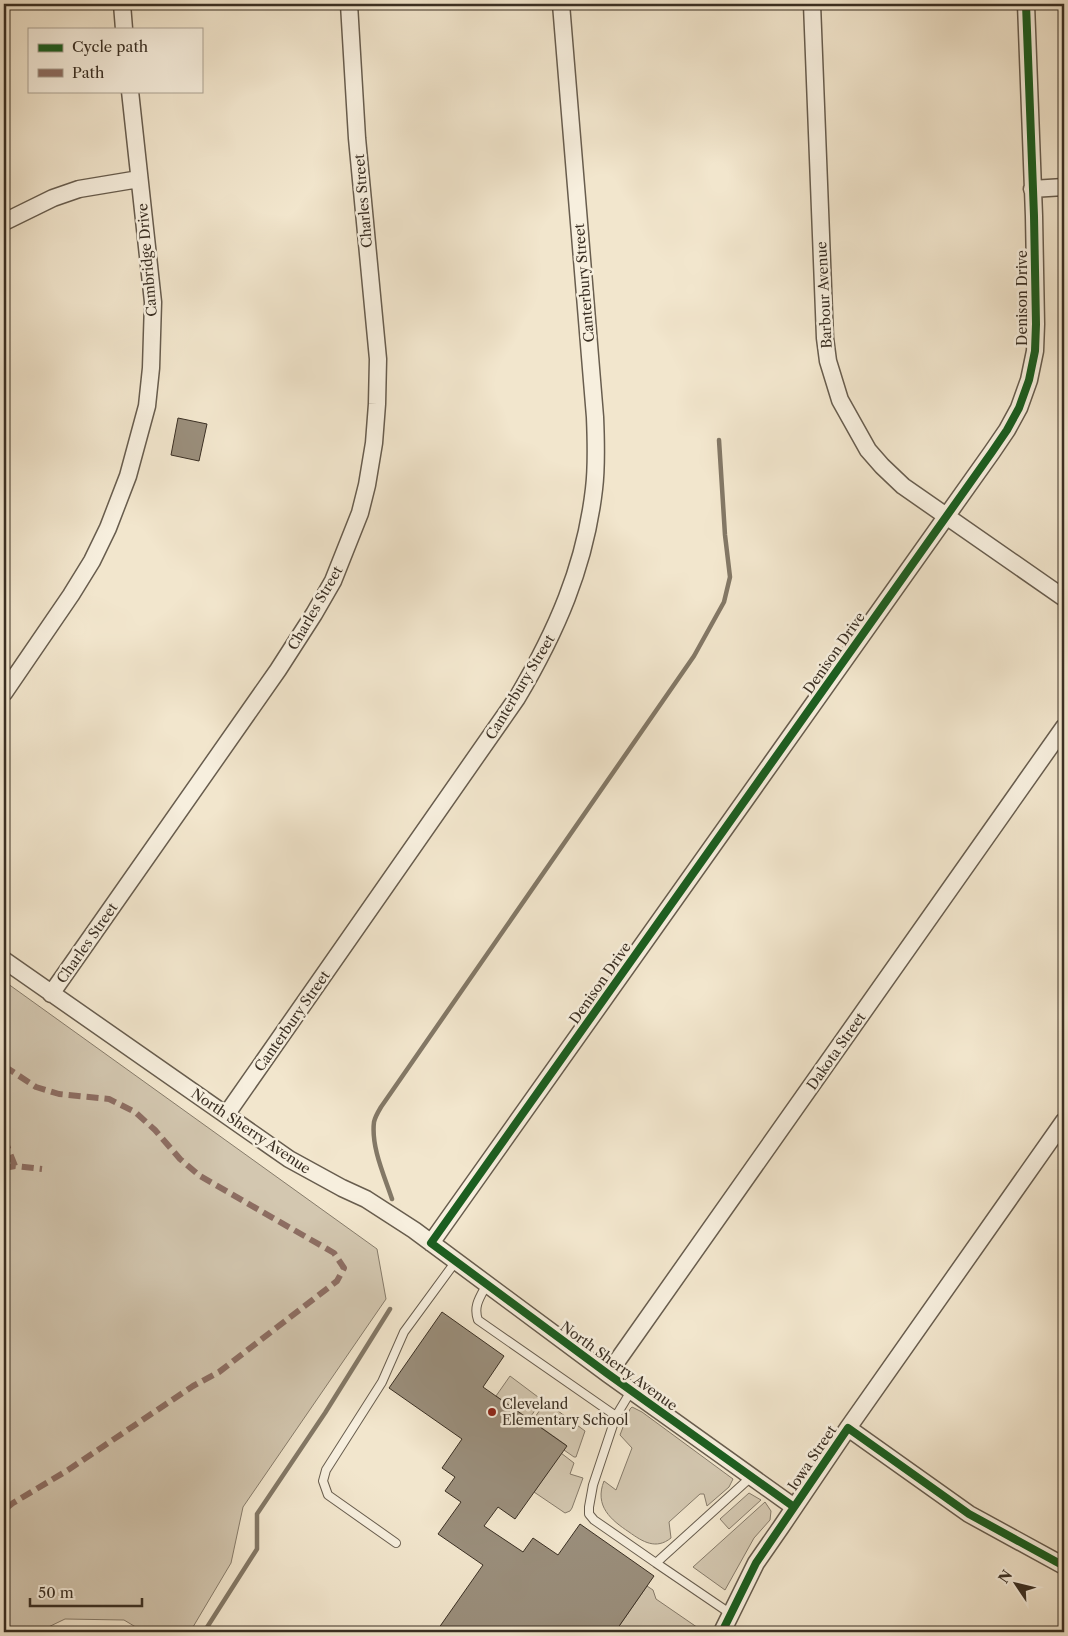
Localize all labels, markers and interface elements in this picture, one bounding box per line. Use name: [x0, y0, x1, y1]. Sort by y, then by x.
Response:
legend: [28, 28, 202, 92]
text: Cycle path: [72, 37, 149, 56]
text: Path: [72, 63, 105, 82]
street label: Charles Street: [350, 153, 376, 249]
street label: Cambridge Drive: [133, 202, 161, 317]
street label: Canterbury Street: [570, 223, 598, 343]
street label: Barbour Avenue: [812, 241, 836, 349]
street label: Denison Drive: [1013, 250, 1031, 346]
street label: Charles Street: [284, 563, 346, 653]
street label: Denison Drive: [799, 608, 869, 697]
street label: Canterbury Street: [482, 631, 558, 743]
street label: Charles Street: [53, 899, 121, 987]
street label: Denison Drive: [565, 938, 635, 1027]
street label: Canterbury Street: [250, 967, 334, 1075]
street label: Dakota Street: [803, 1009, 869, 1093]
street label: North Sherry Avenue: [188, 1084, 314, 1178]
street label: North Sherry Avenue: [557, 1318, 681, 1415]
place label: Cleveland Elementary School: [502, 1395, 628, 1429]
marker: Cleveland Elementary School: [486, 1406, 498, 1418]
street label: Iowa Street: [784, 1422, 840, 1494]
north arrow: [990, 1558, 1040, 1608]
text: N: [994, 1566, 1016, 1587]
scale bar: [30, 1576, 142, 1608]
text: 50 m: [38, 1583, 74, 1602]

